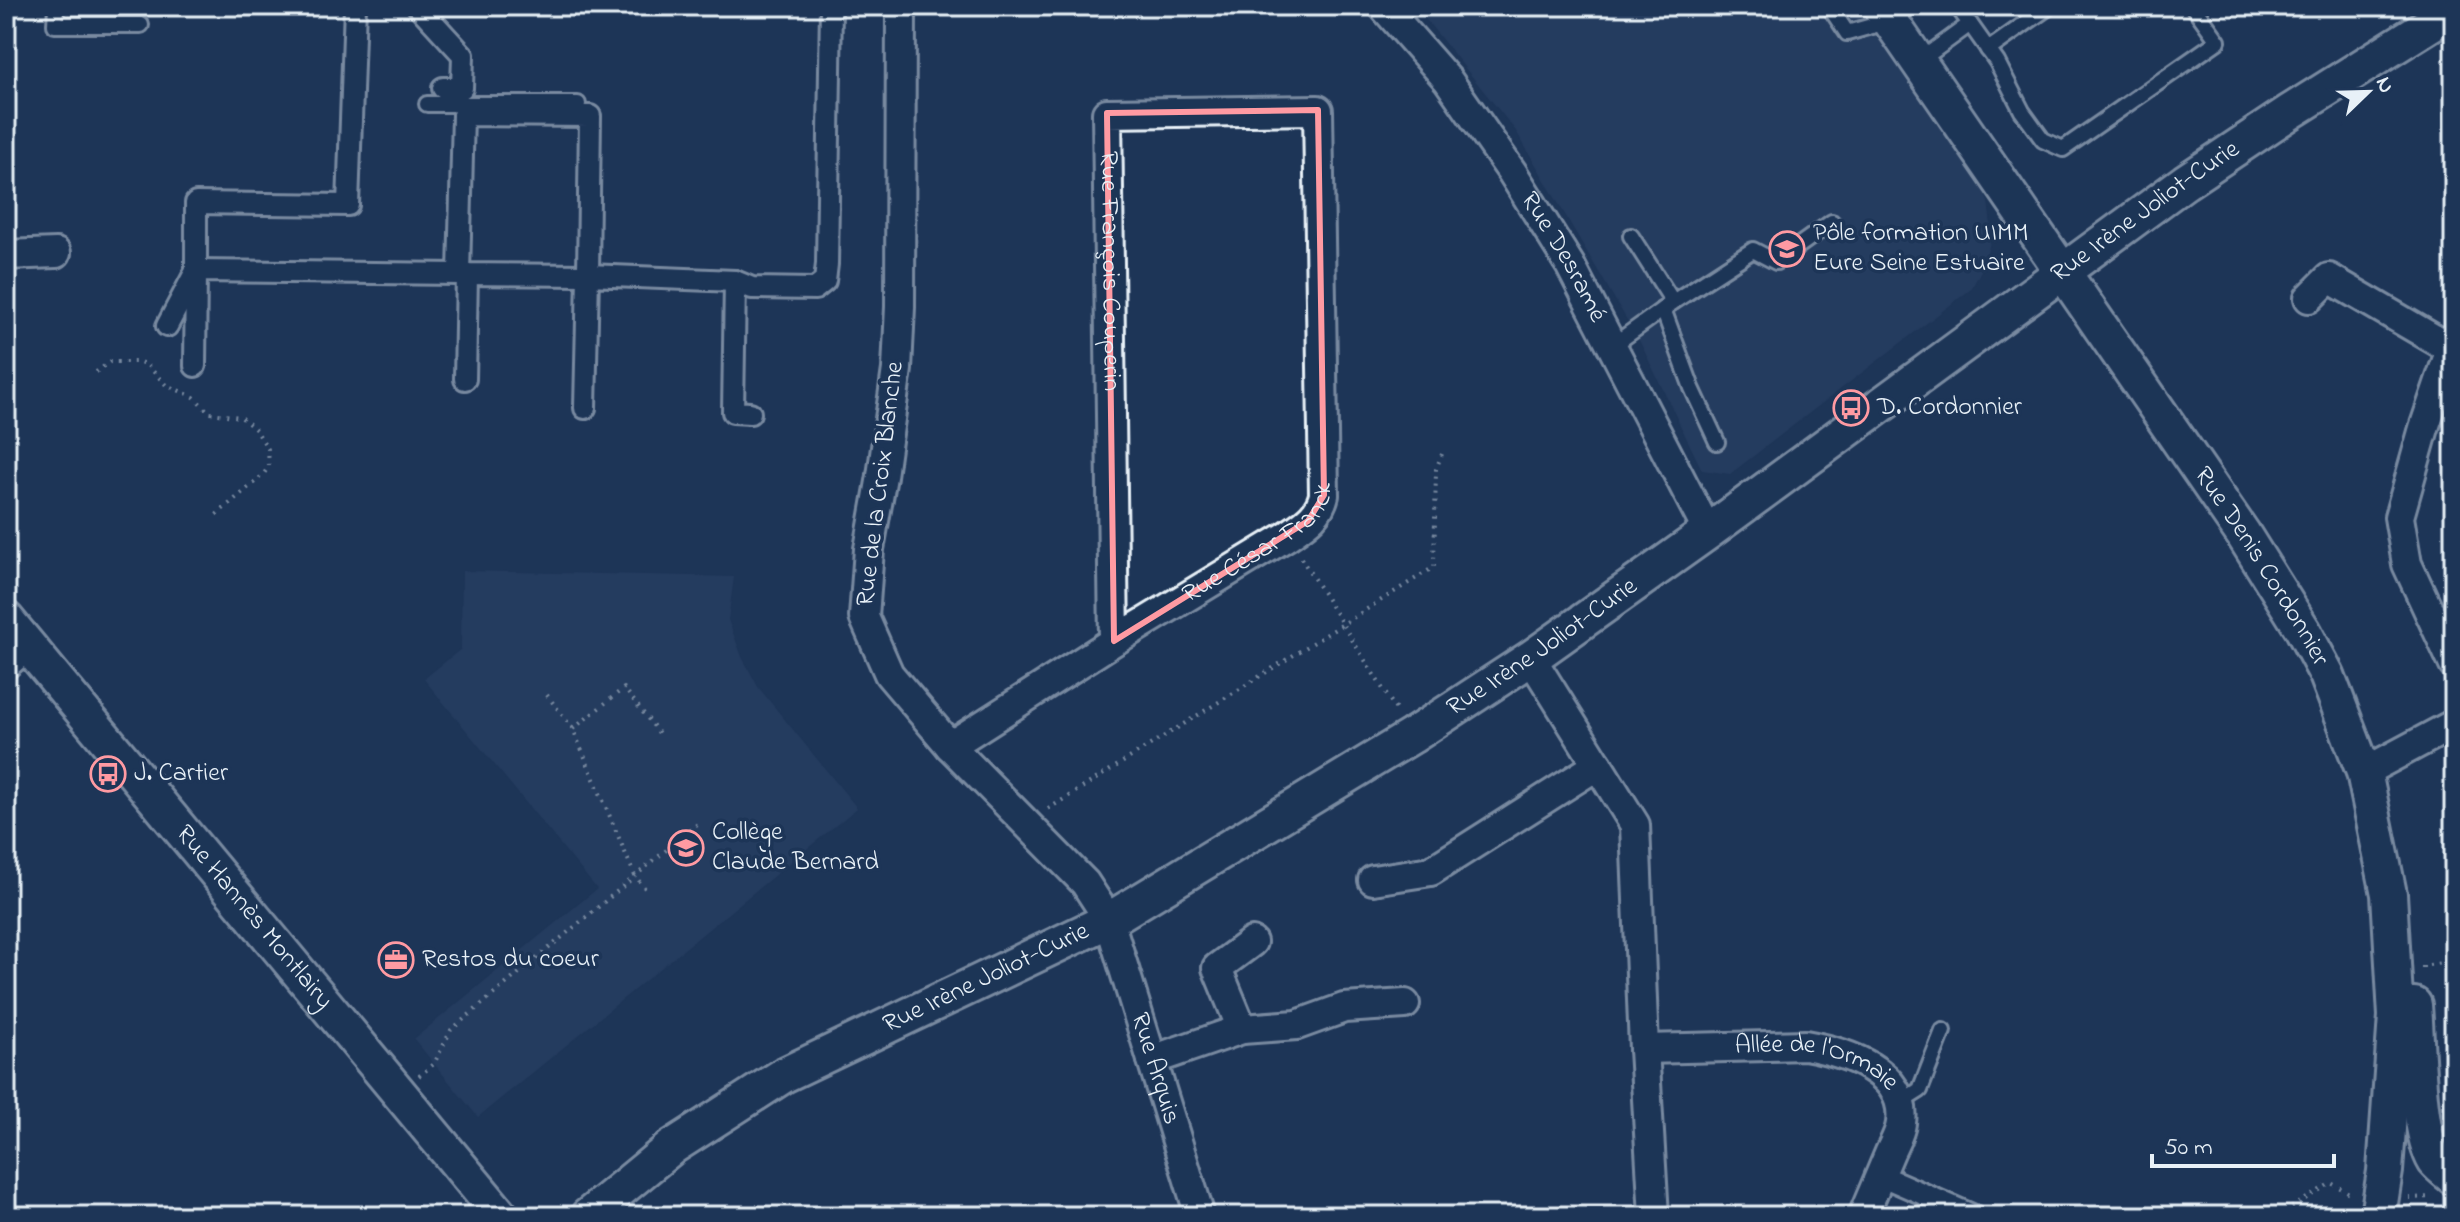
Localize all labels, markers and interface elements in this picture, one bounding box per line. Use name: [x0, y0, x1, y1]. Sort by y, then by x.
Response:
north arrow: [2328, 52, 2408, 132]
text: N: [2366, 72, 2401, 98]
street label: Rue Irène Joliot-Curie: [2043, 131, 2248, 293]
street label: Rue François Couperin: [1089, 151, 1130, 392]
street label: Rue Desramé: [1510, 185, 1616, 330]
place label: Pôle formation UIMM Eure Seine Estuaire: [1813, 215, 2028, 283]
school or university icon: Pôle formation UIMM Eure Seine Estuaire: [1768, 230, 1806, 268]
street label: Rue de la Croix Blanche: [847, 359, 915, 609]
bus stop icon: D. Cordonnier: [1832, 389, 1870, 427]
place label: D. Cordonnier: [1876, 389, 2023, 427]
street label: Rue Denis Cordonnier: [2183, 459, 2338, 674]
street label: Rue César Franck: [1175, 482, 1343, 614]
street label: Rue Irène Joliot-Curie: [1440, 568, 1646, 727]
bus stop icon: J. Cartier: [89, 755, 127, 793]
place label: J. Cartier: [134, 755, 229, 793]
place label: Collège Claude Bernard: [712, 814, 879, 882]
street label: Rue Hannès Montlairy: [166, 817, 342, 1018]
school or university icon: Collège Claude Bernard: [667, 829, 705, 867]
street label: Rue Irène Joliot-Curie: [877, 913, 1096, 1044]
office icon: Restos du coeur: [377, 941, 415, 979]
place label: Restos du coeur: [422, 941, 600, 979]
street label: Rue Arquis: [1120, 1008, 1190, 1129]
street label: Allée de l'Ormaie: [1734, 1026, 1908, 1100]
scale bar: [2152, 1118, 2334, 1168]
text: 50 m: [2164, 1131, 2213, 1166]

